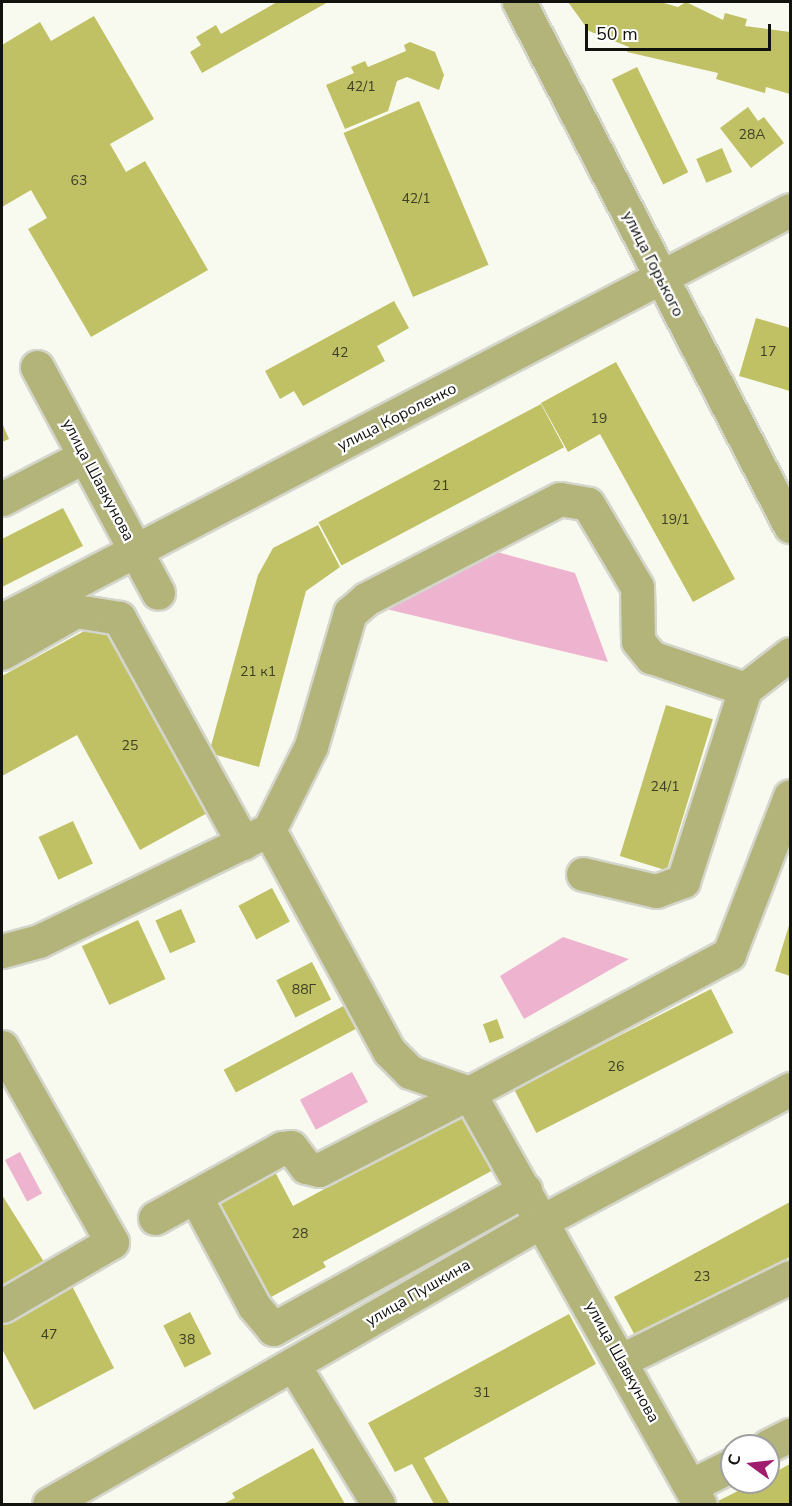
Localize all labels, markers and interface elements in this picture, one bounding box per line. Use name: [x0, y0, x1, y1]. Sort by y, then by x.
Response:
scale bar: [588, 12, 774, 50]
text: 50 m: [596, 22, 638, 46]
house number: 42/1: [346, 79, 376, 95]
house number: 28А: [738, 127, 766, 143]
house number: 63: [71, 173, 87, 189]
house number: 42/1: [401, 191, 431, 207]
street label: улица Горького: [618, 208, 688, 320]
house number: 17: [760, 344, 776, 360]
house number: 42: [332, 345, 348, 361]
street label: улица Короленко: [334, 379, 460, 455]
house number: 19: [591, 411, 607, 427]
street label: улица Шавкунова: [58, 416, 138, 544]
house number: 21: [433, 478, 449, 494]
house number: 19/1: [660, 512, 690, 528]
house number: 21 к1: [240, 664, 276, 680]
house number: 25: [122, 738, 138, 754]
house number: 24/1: [650, 779, 680, 795]
house number: 88Г: [292, 982, 316, 998]
house number: 26: [608, 1059, 624, 1075]
house number: 28: [292, 1226, 308, 1242]
street label: улица Пушкина: [362, 1255, 474, 1331]
house number: 23: [694, 1269, 710, 1285]
street label: улица Шавкунова: [581, 1298, 663, 1426]
house number: 47: [41, 1327, 57, 1343]
house number: 38: [179, 1332, 195, 1348]
house number: 31: [474, 1385, 490, 1401]
north arrow: [720, 1434, 780, 1494]
text: С: [723, 1452, 747, 1468]

